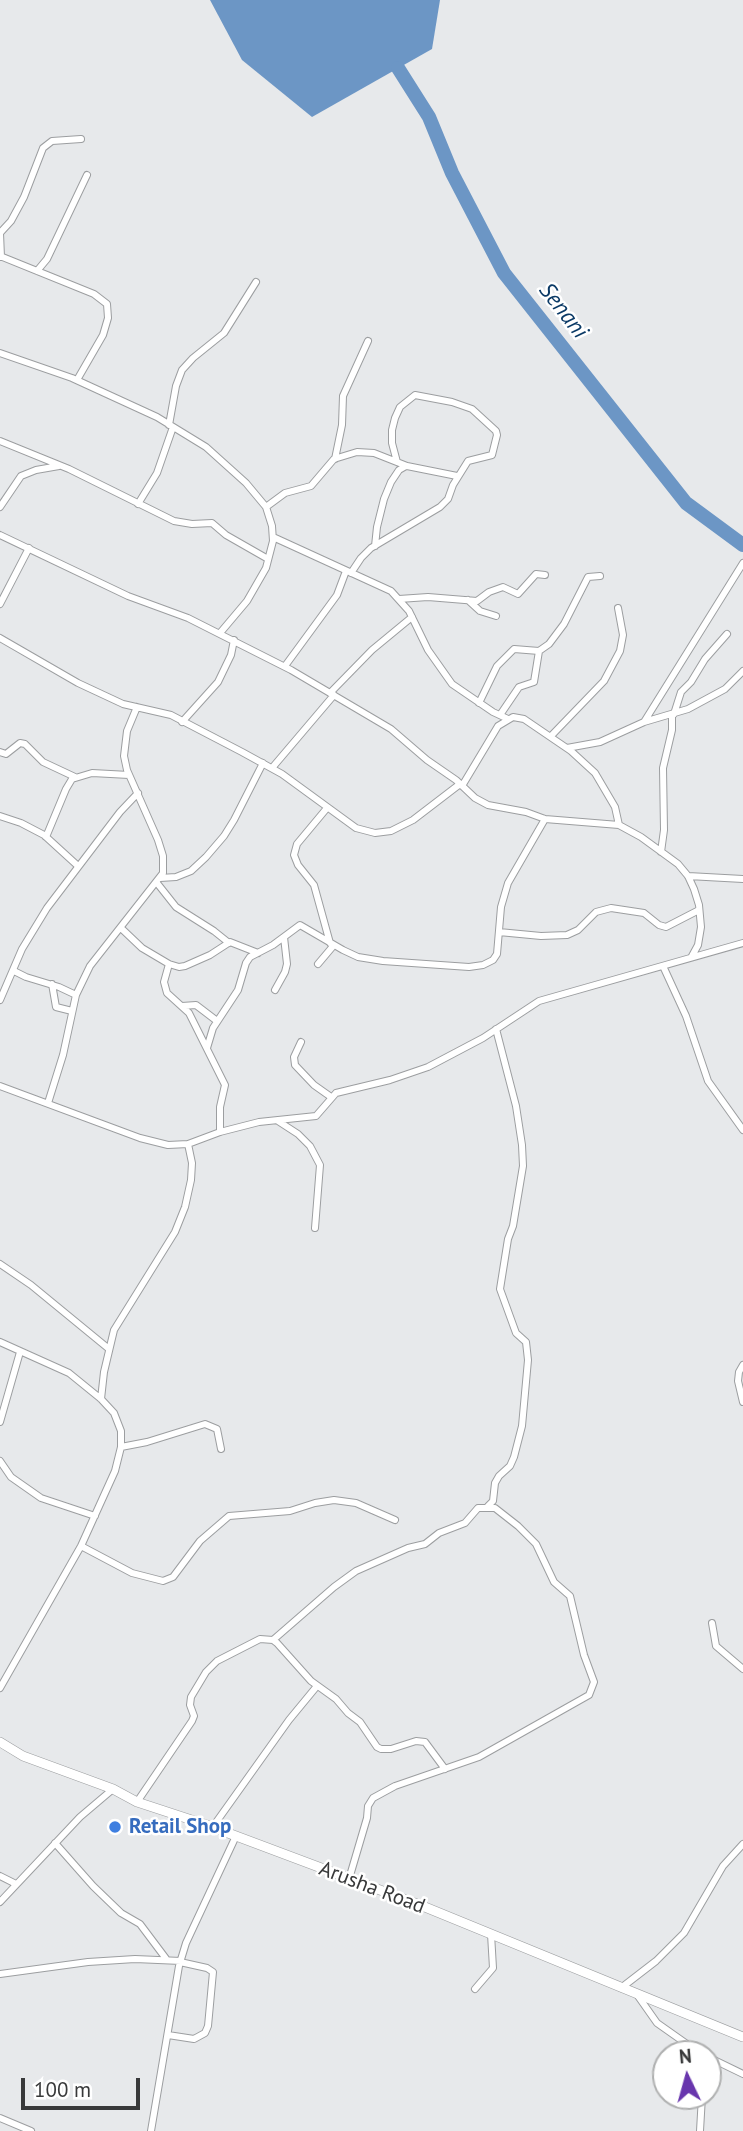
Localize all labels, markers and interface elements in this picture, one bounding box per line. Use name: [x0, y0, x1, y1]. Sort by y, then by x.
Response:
water label: Senani: [533, 278, 593, 344]
place label: Retail Shop: [129, 1814, 231, 1840]
marker: Retail Shop: [107, 1819, 123, 1835]
street label: Arusha Road: [315, 1856, 429, 1920]
north arrow: [652, 2040, 722, 2110]
text: N: [678, 2044, 693, 2069]
scale bar: [24, 2064, 144, 2108]
text: 100 m: [34, 2076, 91, 2103]

